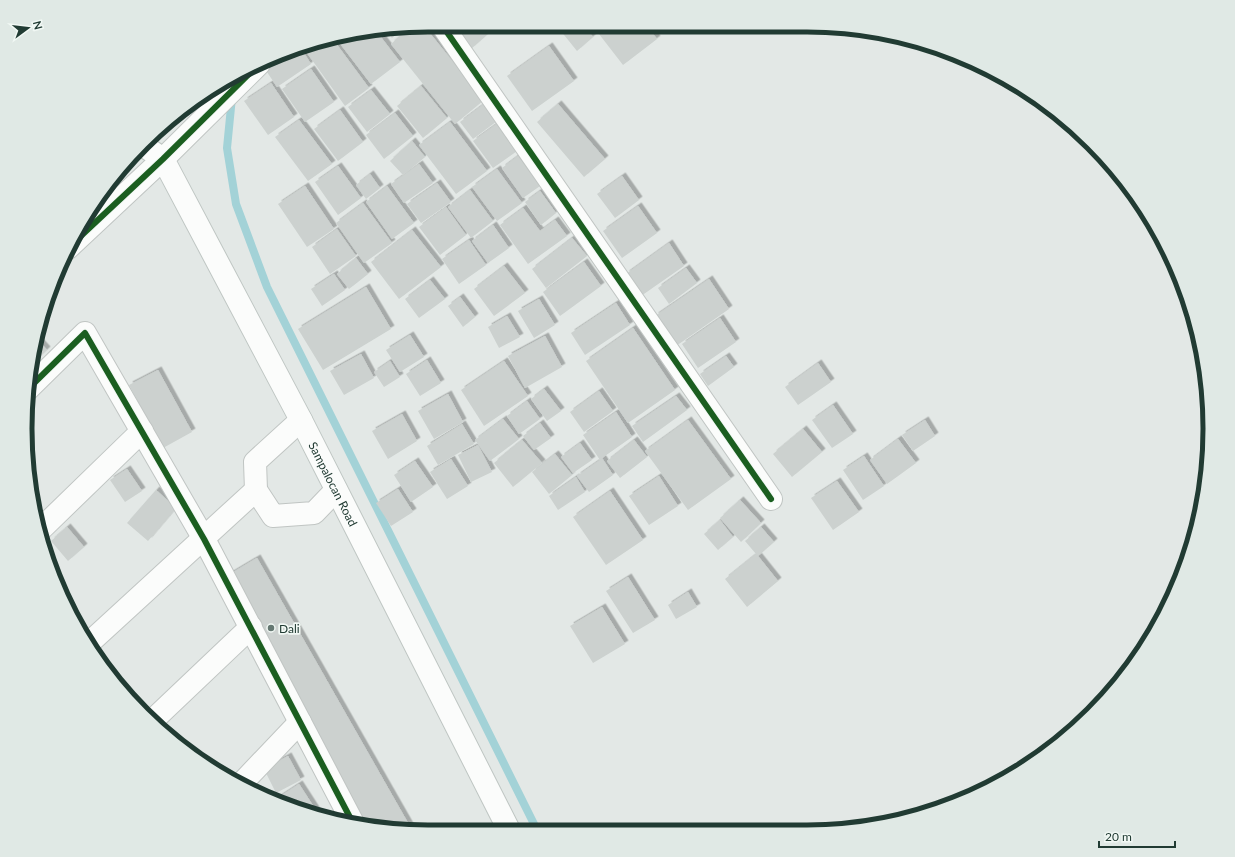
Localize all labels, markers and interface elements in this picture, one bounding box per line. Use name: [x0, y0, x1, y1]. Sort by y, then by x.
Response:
north arrow: [8, 8, 48, 48]
text: N: [31, 20, 46, 31]
street label: Sampalocan Road: [306, 439, 361, 529]
place label: Dali: [279, 621, 300, 636]
marker: Dali: [266, 623, 276, 633]
scale bar: [1099, 823, 1175, 849]
text: 20 m: [1105, 829, 1132, 844]

